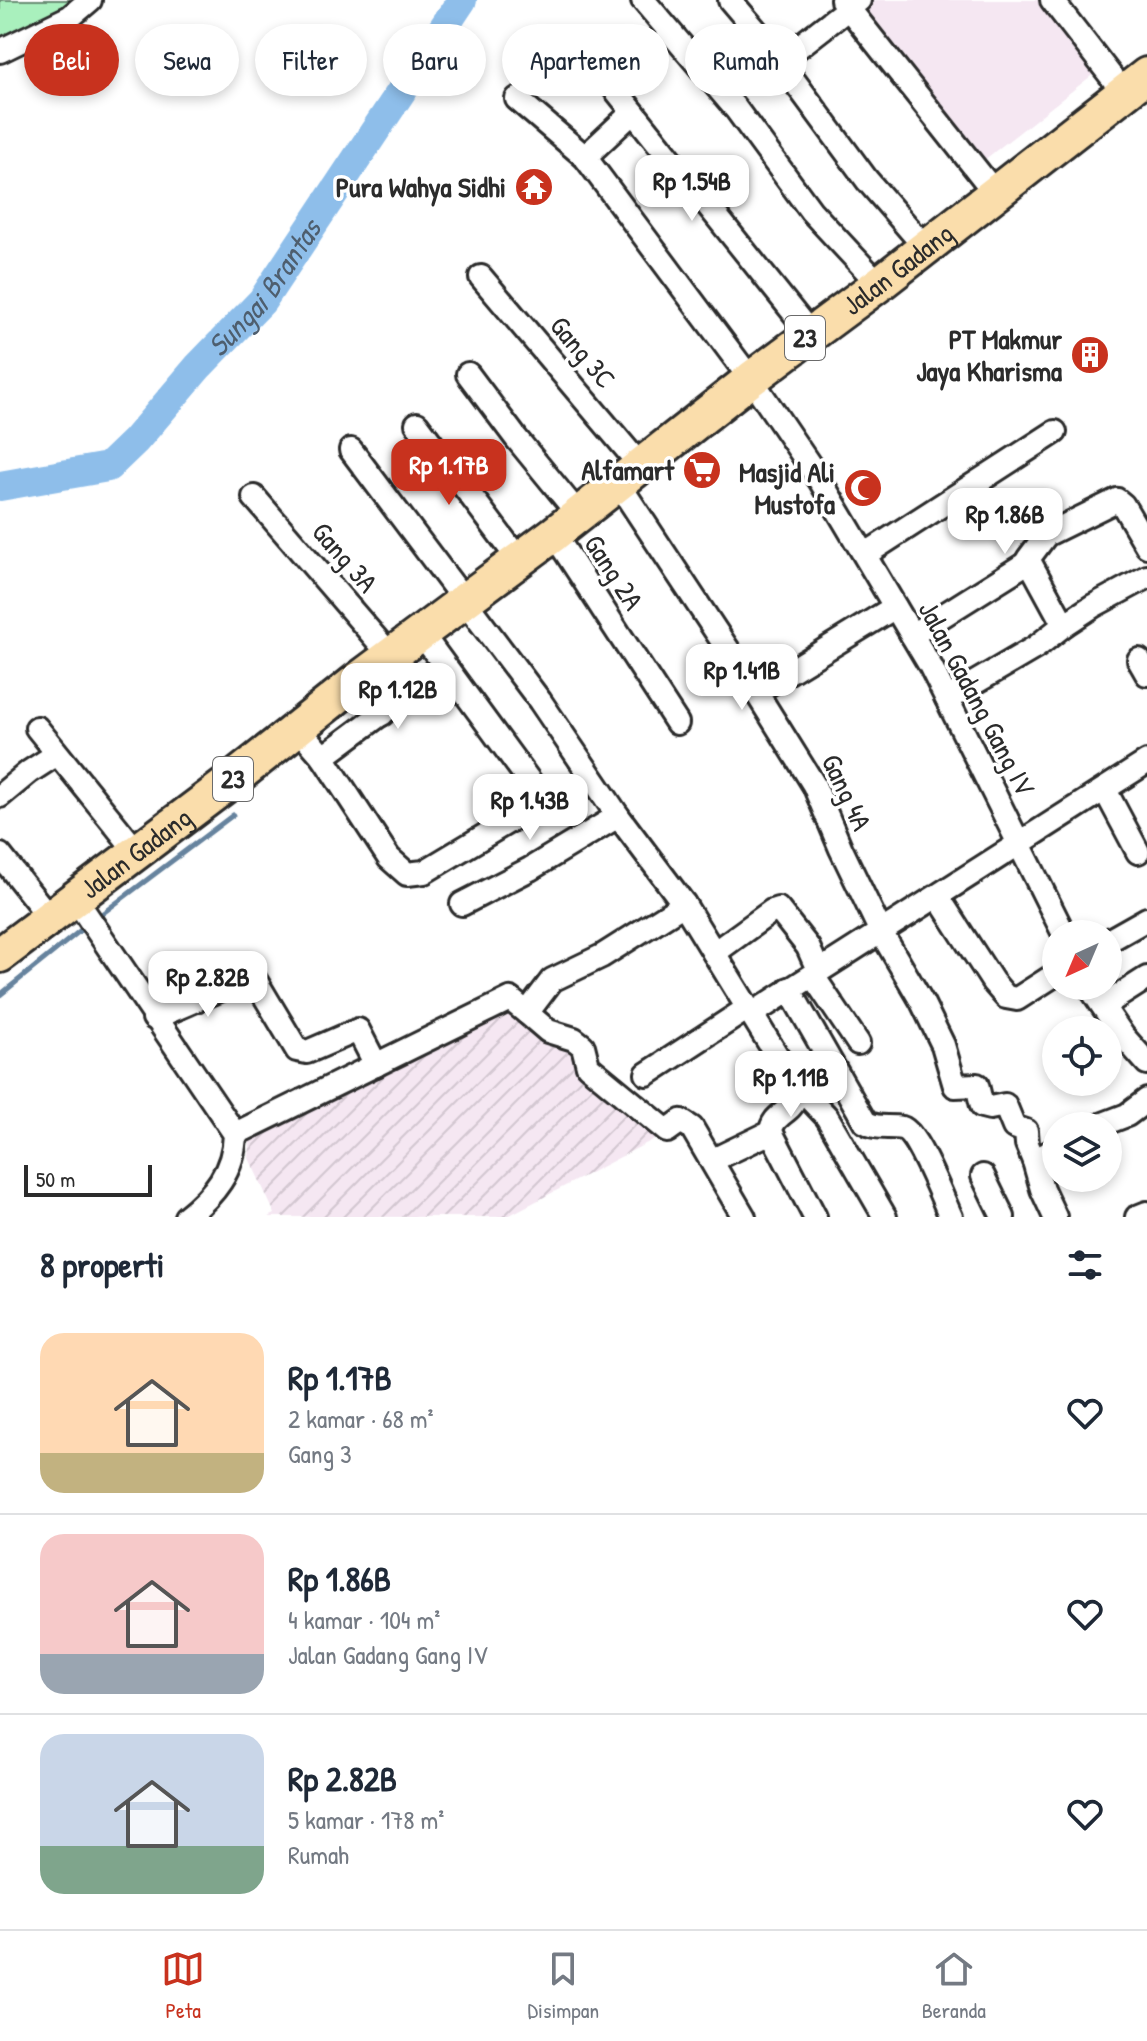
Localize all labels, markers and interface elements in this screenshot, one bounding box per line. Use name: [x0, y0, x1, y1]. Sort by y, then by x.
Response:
chip: Beli: [24, 24, 119, 96]
chip: Sewa: [135, 24, 239, 96]
chip: Filter: [255, 24, 367, 96]
chip: Baru: [383, 24, 486, 96]
chip: Apartemen: [502, 24, 669, 96]
chip: Rumah: [685, 24, 807, 96]
pin: Rp 1.54B: [609, 155, 775, 223]
text: Rp 1.54B: [653, 163, 731, 198]
temple icon: Pura Wahya Sidhi: [513, 166, 555, 208]
place label: Pura Wahya Sidhi: [336, 168, 506, 207]
water label: Sungai Brantas: [198, 209, 331, 365]
street label: Jalan Gadang: [835, 214, 961, 324]
street label: Gang 3C: [541, 308, 625, 396]
road number: 23: [785, 316, 825, 360]
place label: PT Makmur Jaya Kharisma: [916, 320, 1062, 391]
building icon: PT Makmur Jaya Kharisma: [1069, 334, 1111, 376]
pin: Rp 1.17B: [366, 439, 532, 507]
text: Rp 1.17B: [409, 447, 489, 482]
supermarket icon: Alfamart: [681, 449, 723, 491]
place label: Alfamart: [581, 451, 675, 489]
place label: Masjid Ali Mustofa: [739, 453, 835, 523]
mosque icon: Masjid Ali Mustofa: [842, 467, 884, 509]
pin: Rp 1.86B: [922, 488, 1088, 556]
text: Rp 1.86B: [966, 496, 1044, 531]
street label: Gang 3A: [304, 514, 387, 601]
street label: Gang 2A: [576, 527, 653, 617]
street label: Jalan Gadang Gang IV: [910, 594, 1044, 802]
pin: Rp 1.41B: [659, 644, 825, 712]
text: Rp 1.41B: [704, 652, 780, 687]
pin: Rp 1.12B: [315, 663, 481, 731]
text: Rp 1.12B: [359, 671, 437, 706]
street label: Gang 4A: [813, 748, 881, 837]
road number: 23: [213, 757, 253, 801]
pin: Rp 1.43B: [447, 774, 613, 842]
text: Rp 1.43B: [491, 782, 569, 817]
street label: Jalan Gadang: [72, 798, 199, 907]
north arrow: [1042, 920, 1122, 1000]
map controls: [1042, 920, 1122, 1192]
pin: Rp 2.82B: [125, 951, 291, 1019]
text: Rp 2.82B: [166, 959, 250, 994]
button: locate: [1042, 1016, 1122, 1096]
pin: Rp 1.11B: [708, 1051, 874, 1119]
text: Rp 1.11B: [753, 1059, 829, 1094]
button: layers: [1042, 1112, 1122, 1192]
scale bar: [24, 1161, 152, 1197]
text: 50 m: [36, 1164, 75, 1194]
text: 8 properti: [40, 1242, 164, 1288]
icon: filters: [1063, 1243, 1107, 1287]
text: Rp 1.17B: [288, 1355, 392, 1401]
icon: home: [104, 1365, 200, 1461]
icon: heart: [1063, 1391, 1107, 1435]
text: 2 kamar · 68 m²: [288, 1401, 433, 1436]
text: Gang 3: [288, 1436, 352, 1471]
text: Rp 1.86B: [288, 1556, 391, 1602]
icon: home: [104, 1566, 200, 1662]
icon: heart: [1063, 1592, 1107, 1636]
text: 4 kamar · 104 m²: [288, 1602, 440, 1637]
text: Jalan Gadang Gang IV: [288, 1637, 488, 1672]
text: Rp 2.82B: [288, 1756, 397, 1802]
icon: home: [104, 1766, 200, 1862]
icon: heart: [1063, 1792, 1107, 1836]
text: 5 kamar · 178 m²: [288, 1802, 444, 1837]
text: Rumah: [288, 1837, 349, 1872]
tab: Peta: [161, 1947, 205, 2025]
tab: Disimpan: [528, 1947, 599, 2025]
tab: Beranda: [922, 1947, 986, 2025]

